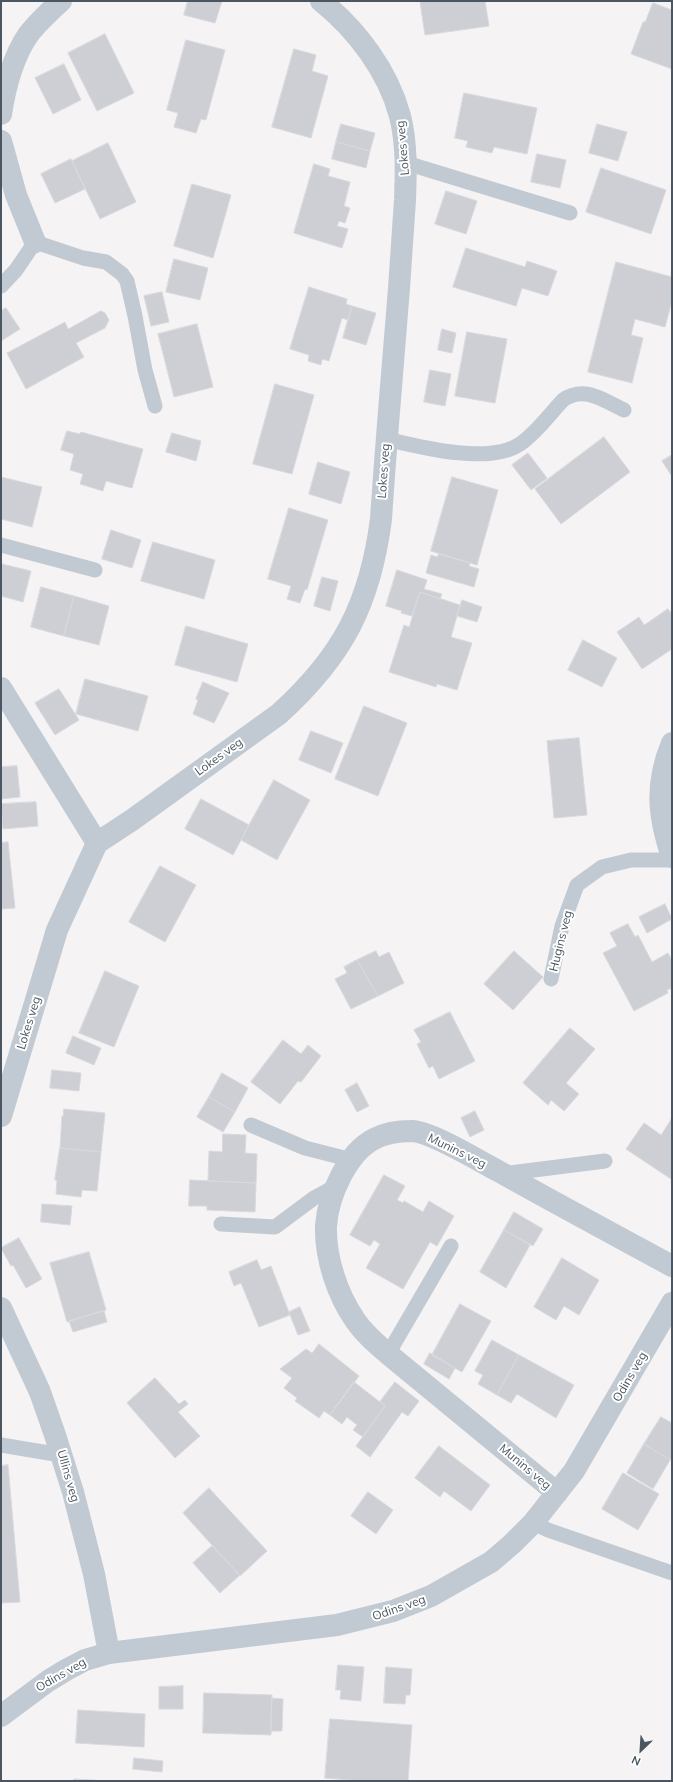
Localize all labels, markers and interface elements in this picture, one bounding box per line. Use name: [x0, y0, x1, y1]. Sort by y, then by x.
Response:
street label: Lokes veg: [393, 120, 413, 176]
street label: Lokes veg: [375, 443, 393, 499]
street label: Lokes veg: [193, 735, 245, 779]
street label: Hugins veg: [546, 909, 576, 973]
street label: Lokes veg: [14, 995, 44, 1051]
street label: Munins veg: [425, 1131, 489, 1171]
street label: Odins veg: [610, 1349, 650, 1405]
street label: Munins veg: [496, 1441, 554, 1493]
street label: Ullins veg: [54, 1448, 82, 1504]
street label: Odins veg: [370, 1592, 428, 1624]
street label: Odins veg: [33, 1655, 89, 1695]
north arrow: [621, 1730, 661, 1770]
text: N: [629, 1753, 643, 1769]

